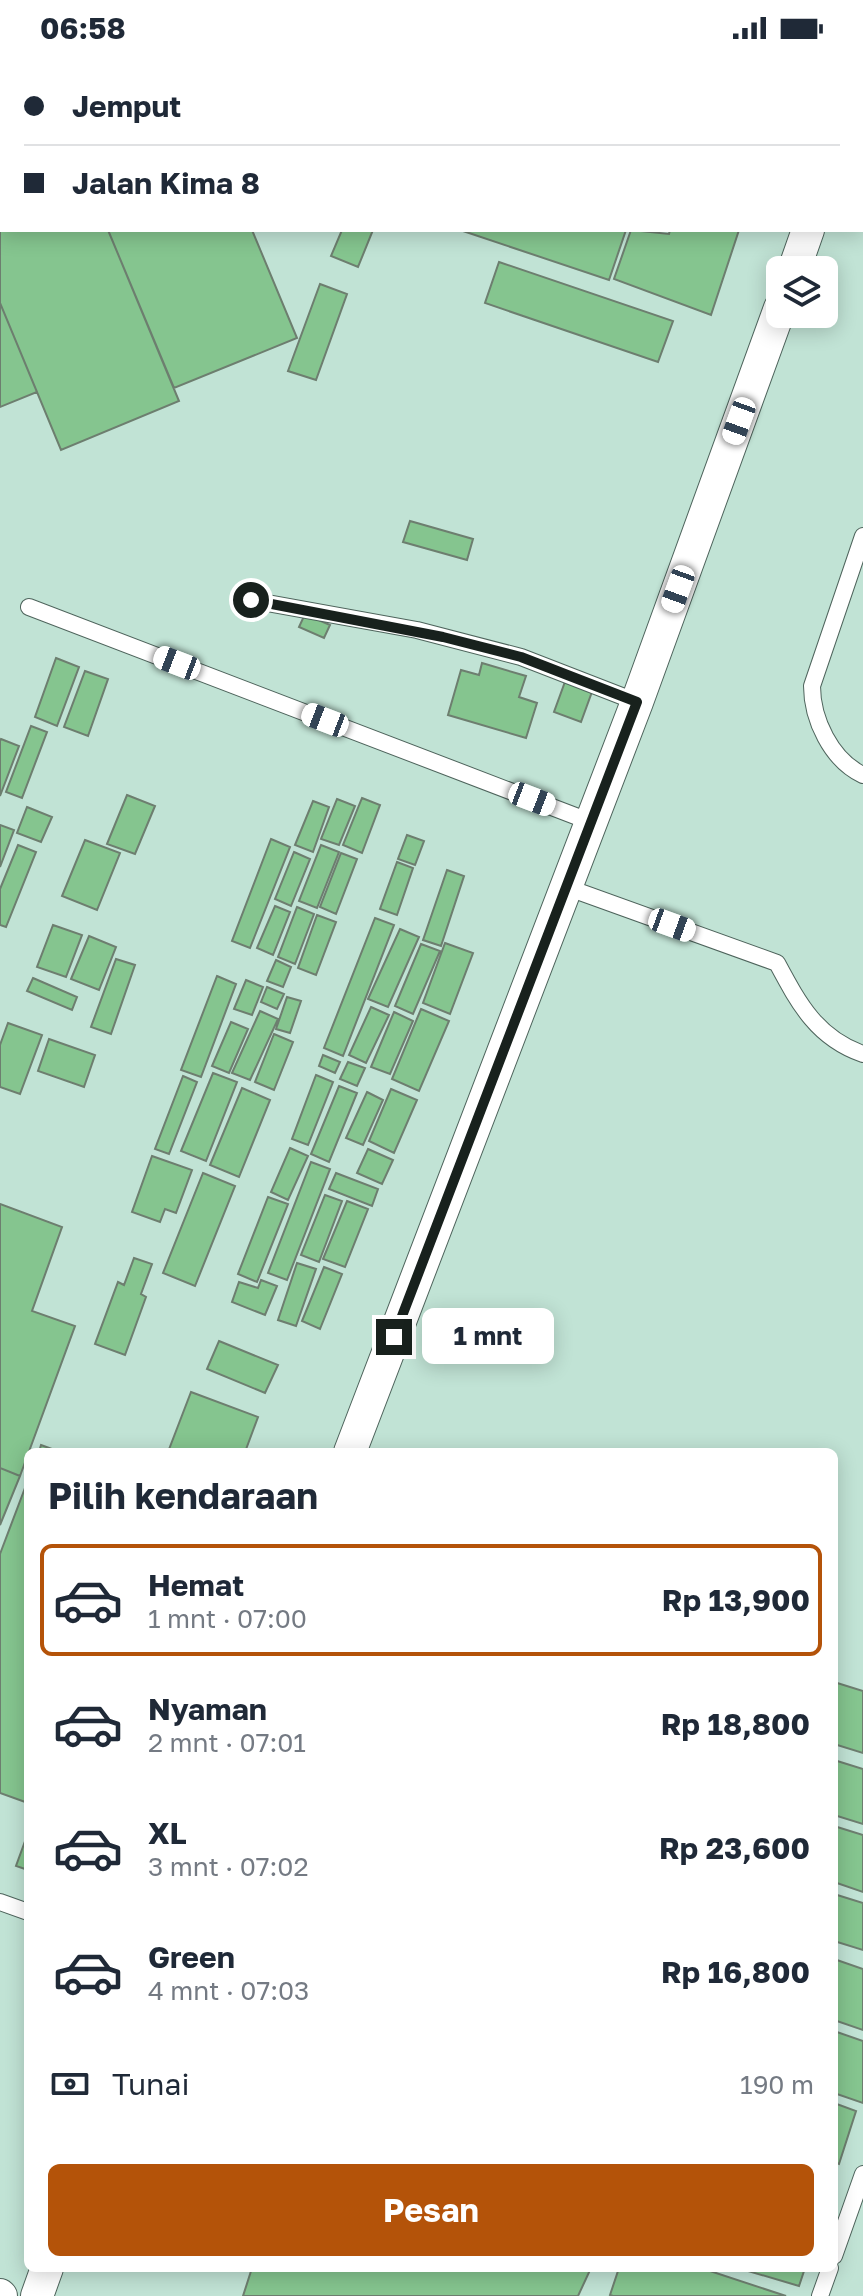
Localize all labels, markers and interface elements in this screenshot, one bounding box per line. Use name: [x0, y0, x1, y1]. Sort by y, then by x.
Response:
text: 06:58: [40, 10, 126, 46]
text: Jemput: [72, 88, 181, 124]
text: Jalan Kima 8: [72, 165, 260, 201]
map controls: [766, 256, 838, 328]
button: layers: [766, 256, 838, 328]
car: [720, 394, 758, 448]
car: [659, 562, 697, 616]
route start: [233, 582, 269, 618]
car: [150, 643, 204, 683]
car: [298, 700, 352, 740]
car: [505, 779, 559, 819]
car: [645, 906, 699, 944]
callout: 1 mnt: [422, 1309, 554, 1365]
route end: [376, 1319, 412, 1355]
text: 1 mnt: [454, 1320, 522, 1351]
text: Pilih kendaraan: [48, 1474, 318, 1517]
icon: car: [52, 1564, 124, 1636]
text: Hemat: [148, 1567, 244, 1603]
text: Rp 13,900: [662, 1582, 810, 1618]
text: 1 mnt · 07:00: [148, 1603, 307, 1634]
icon: car: [52, 1688, 124, 1760]
text: Nyaman: [148, 1691, 267, 1727]
text: Rp 18,800: [661, 1706, 810, 1742]
text: 2 mnt · 07:01: [148, 1727, 306, 1758]
icon: car: [52, 1812, 124, 1884]
text: XL: [148, 1815, 187, 1851]
text: Rp 23,600: [659, 1830, 810, 1866]
text: 3 mnt · 07:02: [148, 1851, 309, 1882]
icon: car: [52, 1936, 124, 2008]
text: Green: [148, 1939, 235, 1975]
text: Rp 16,800: [661, 1954, 810, 1990]
text: 4 mnt · 07:03: [148, 1975, 309, 2006]
icon: cash: [48, 2062, 92, 2106]
text: Tunai: [112, 2066, 190, 2102]
text: 190 m: [740, 2069, 814, 2100]
button: Pesan: [48, 2164, 814, 2256]

